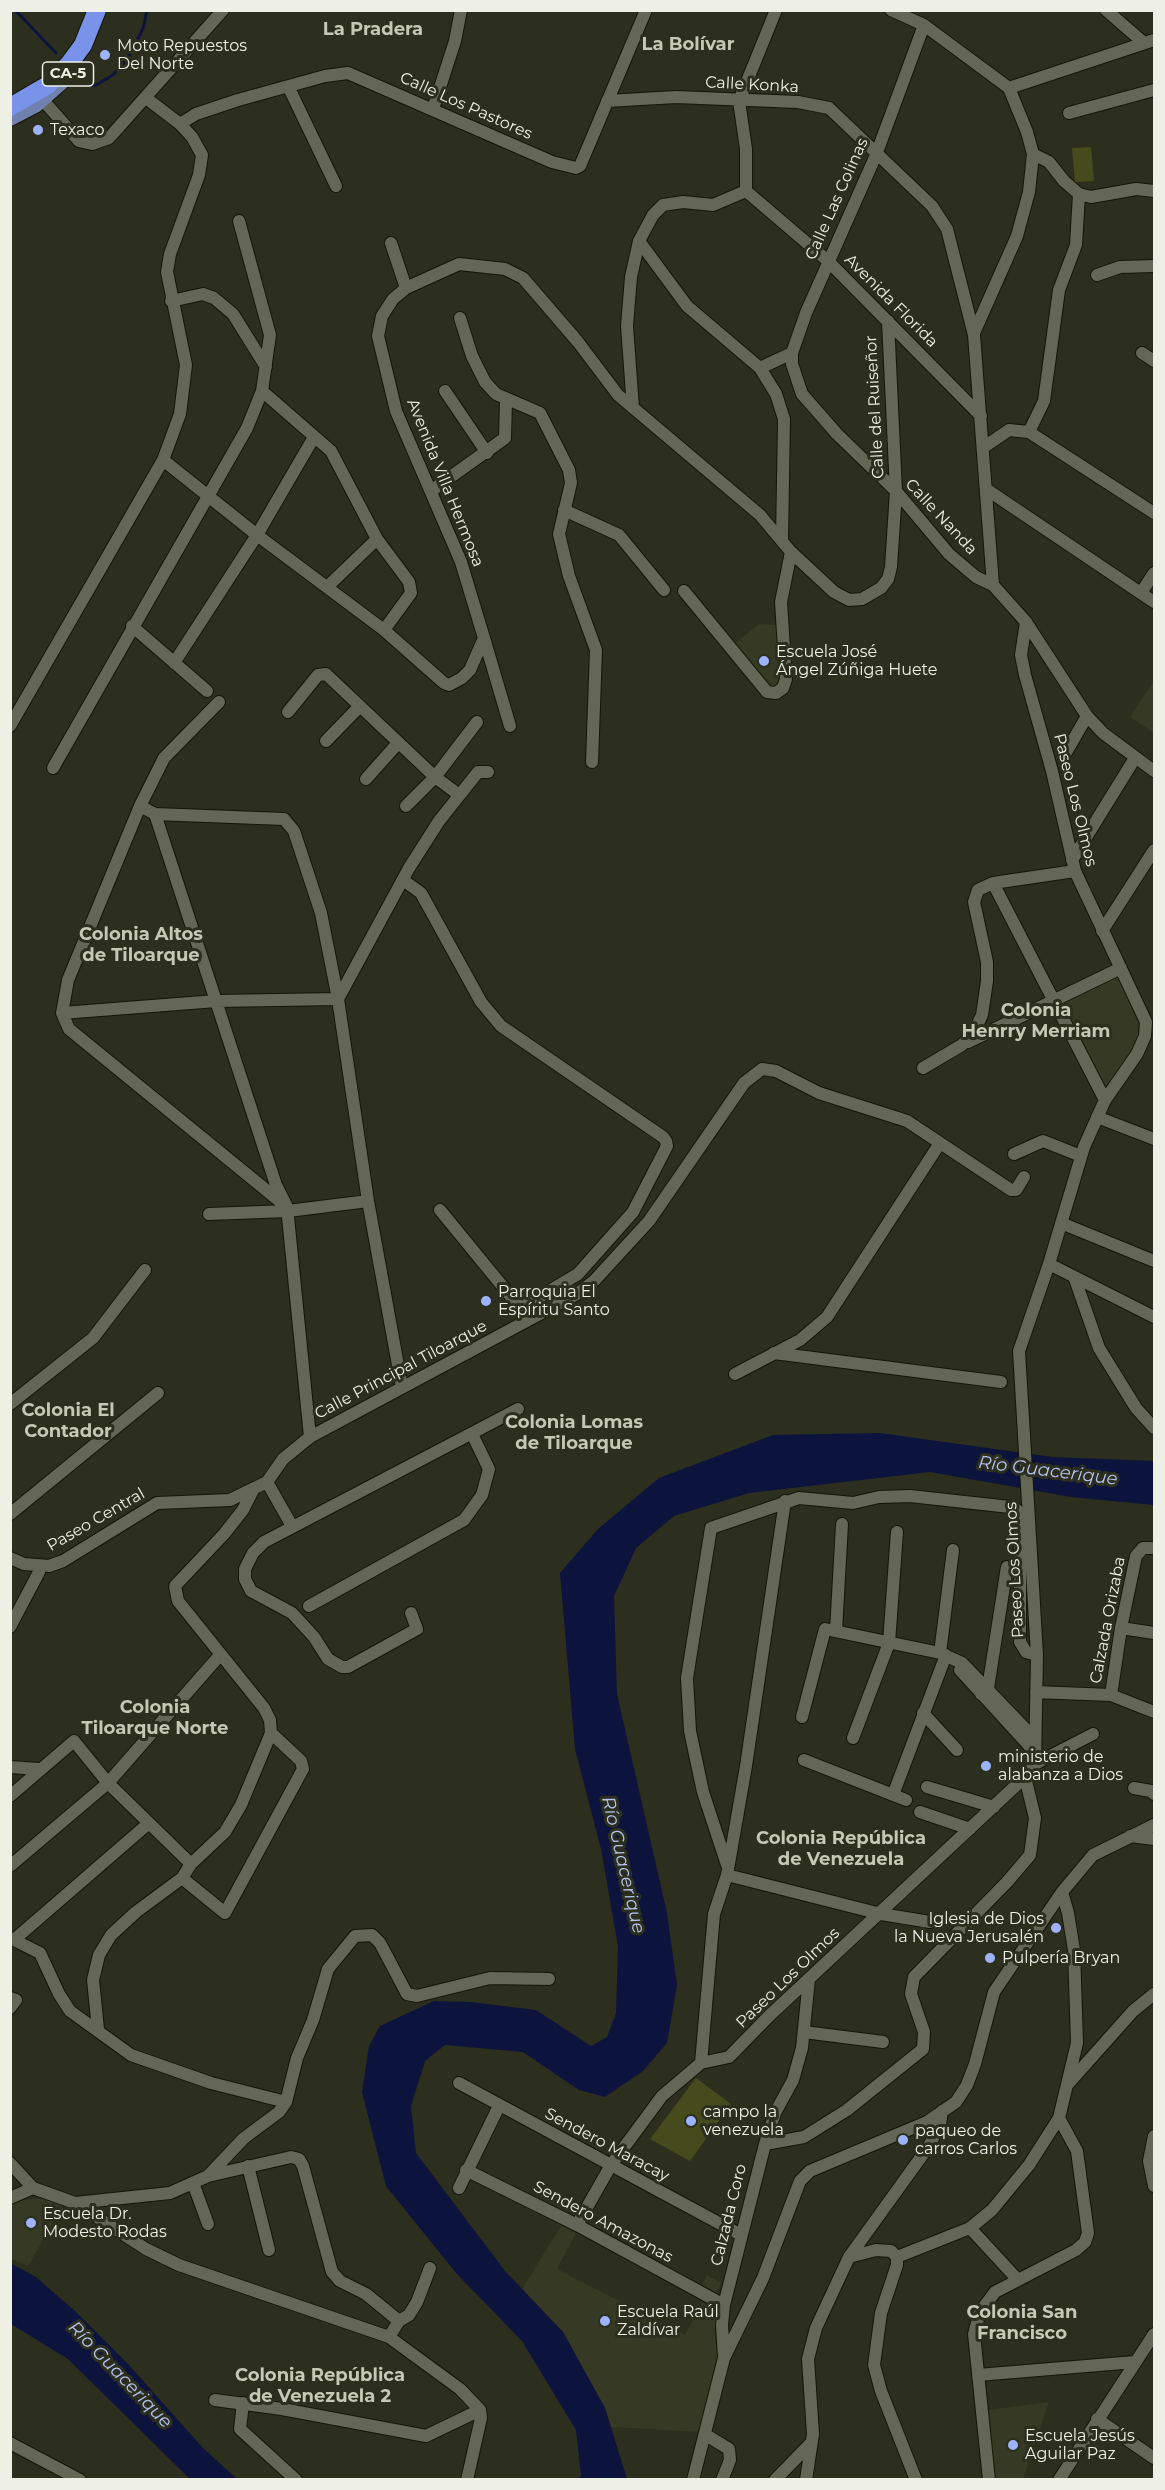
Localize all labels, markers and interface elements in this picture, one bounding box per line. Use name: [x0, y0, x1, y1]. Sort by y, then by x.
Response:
district label: La Pradera: [323, 19, 423, 41]
district label: La Bolívar: [642, 34, 734, 56]
place label: Moto Repuestos Del Norte: [117, 36, 247, 74]
marker: Moto Repuestos Del Norte: [98, 48, 112, 62]
road number: CA-5: [42, 62, 94, 86]
street label: Calle Los Pastores: [397, 68, 535, 144]
street label: Calle Konka: [705, 73, 799, 97]
place label: Texaco: [50, 120, 104, 140]
marker: Texaco: [31, 123, 45, 137]
street label: Calle Las Colinas: [801, 135, 873, 263]
street label: Avenida Florida: [840, 250, 942, 352]
street label: Calle del Ruiseñor: [862, 335, 888, 479]
street label: Avenida Villa Hermosa: [402, 396, 488, 570]
street label: Calle Nanda: [901, 475, 981, 559]
place label: Escuela José Ángel Zúñiga Huete: [776, 642, 937, 680]
marker: Escuela José Ángel Zúñiga Huete: [757, 654, 771, 668]
street label: Paseo Los Olmos: [1049, 732, 1101, 868]
district label: Colonia Altos de Tiloarque: [79, 924, 203, 966]
district label: Colonia Henrry Merriam: [962, 1000, 1110, 1042]
place label: Parroquia El Espíritu Santo: [498, 1282, 610, 1320]
marker: Parroquia El Espíritu Santo: [479, 1294, 493, 1308]
street label: Calle Principal Tiloarque: [312, 1316, 490, 1424]
district label: Colonia El Contador: [21, 1400, 115, 1442]
district label: Colonia Lomas de Tiloarque: [505, 1412, 643, 1454]
water label: Río Guacerique: [977, 1452, 1119, 1490]
street label: Paseo Central: [44, 1484, 148, 1556]
street label: Paseo Los Olmos: [1002, 1501, 1028, 1639]
street label: Calzada Orizaba: [1086, 1555, 1130, 1685]
district label: Colonia Tiloarque Norte: [82, 1697, 228, 1740]
place label: ministerio de alabanza a Dios: [998, 1747, 1123, 1785]
marker: ministerio de alabanza a Dios: [979, 1759, 993, 1773]
water label: Río Guacerique: [597, 1794, 649, 1936]
district label: Colonia República de Venezuela: [756, 1828, 926, 1870]
place label: Iglesia de Dios la Nueva Jerusalén: [894, 1909, 1044, 1947]
marker: Iglesia de Dios la Nueva Jerusalén: [1049, 1921, 1063, 1935]
street label: Paseo Los Olmos: [732, 1924, 844, 2032]
place label: Pulpería Bryan: [1002, 1948, 1120, 1968]
marker: Pulpería Bryan: [983, 1951, 997, 1965]
place label: campo la venezuela: [703, 2102, 784, 2140]
street label: Sendero Maracay: [542, 2104, 672, 2186]
marker: campo la venezuela: [684, 2114, 698, 2128]
place label: paqueo de carros Carlos: [915, 2121, 1017, 2159]
marker: paqueo de carros Carlos: [896, 2133, 910, 2147]
street label: Calzada Coro: [707, 2162, 751, 2268]
street label: Sendero Amazonas: [530, 2177, 676, 2267]
place label: Escuela Dr. Modesto Rodas: [43, 2204, 167, 2242]
marker: Escuela Dr. Modesto Rodas: [24, 2216, 38, 2230]
place label: Escuela Raúl Zaldívar: [617, 2302, 719, 2340]
district label: Colonia San Francisco: [967, 2302, 1077, 2344]
marker: Escuela Raúl Zaldívar: [598, 2314, 612, 2328]
water label: Río Guacerique: [64, 2317, 176, 2433]
district label: Colonia República de Venezuela 2: [235, 2365, 405, 2408]
place label: Escuela Jesús Aguilar Paz: [1025, 2426, 1135, 2464]
marker: Escuela Jesús Aguilar Paz: [1006, 2438, 1020, 2452]

